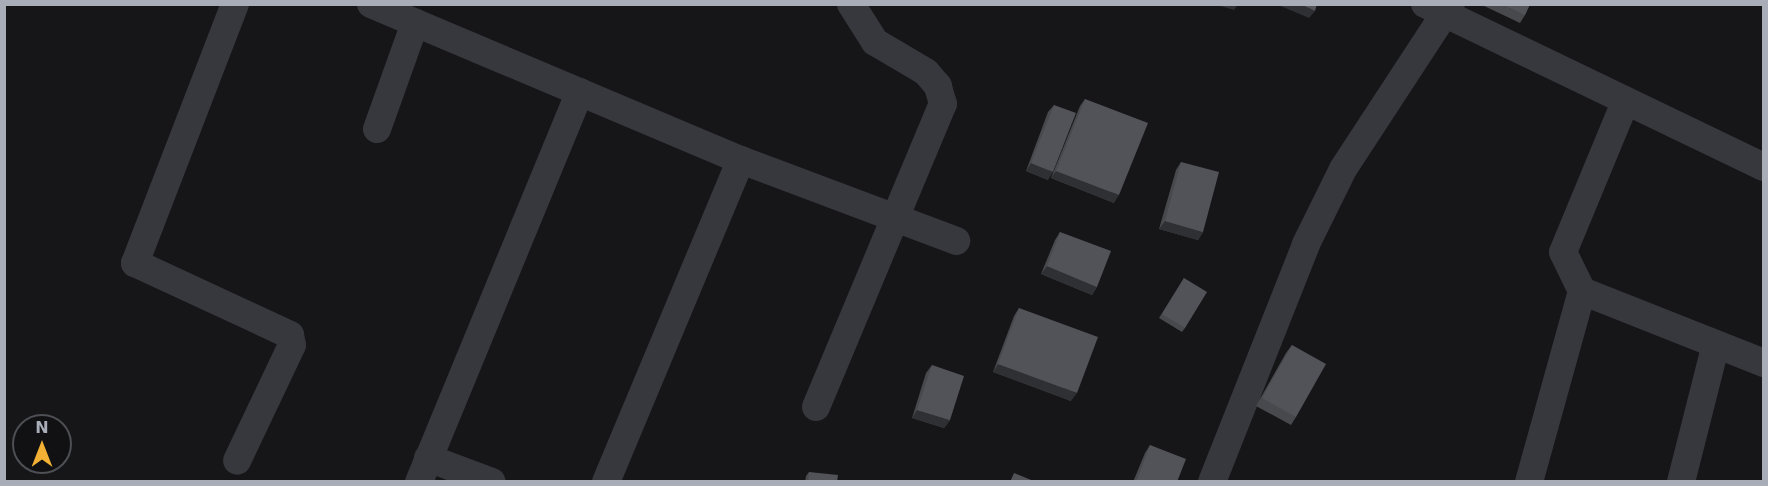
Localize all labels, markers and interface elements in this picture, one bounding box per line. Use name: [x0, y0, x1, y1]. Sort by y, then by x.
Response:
north arrow: [12, 414, 72, 474]
text: N: [35, 418, 49, 437]

